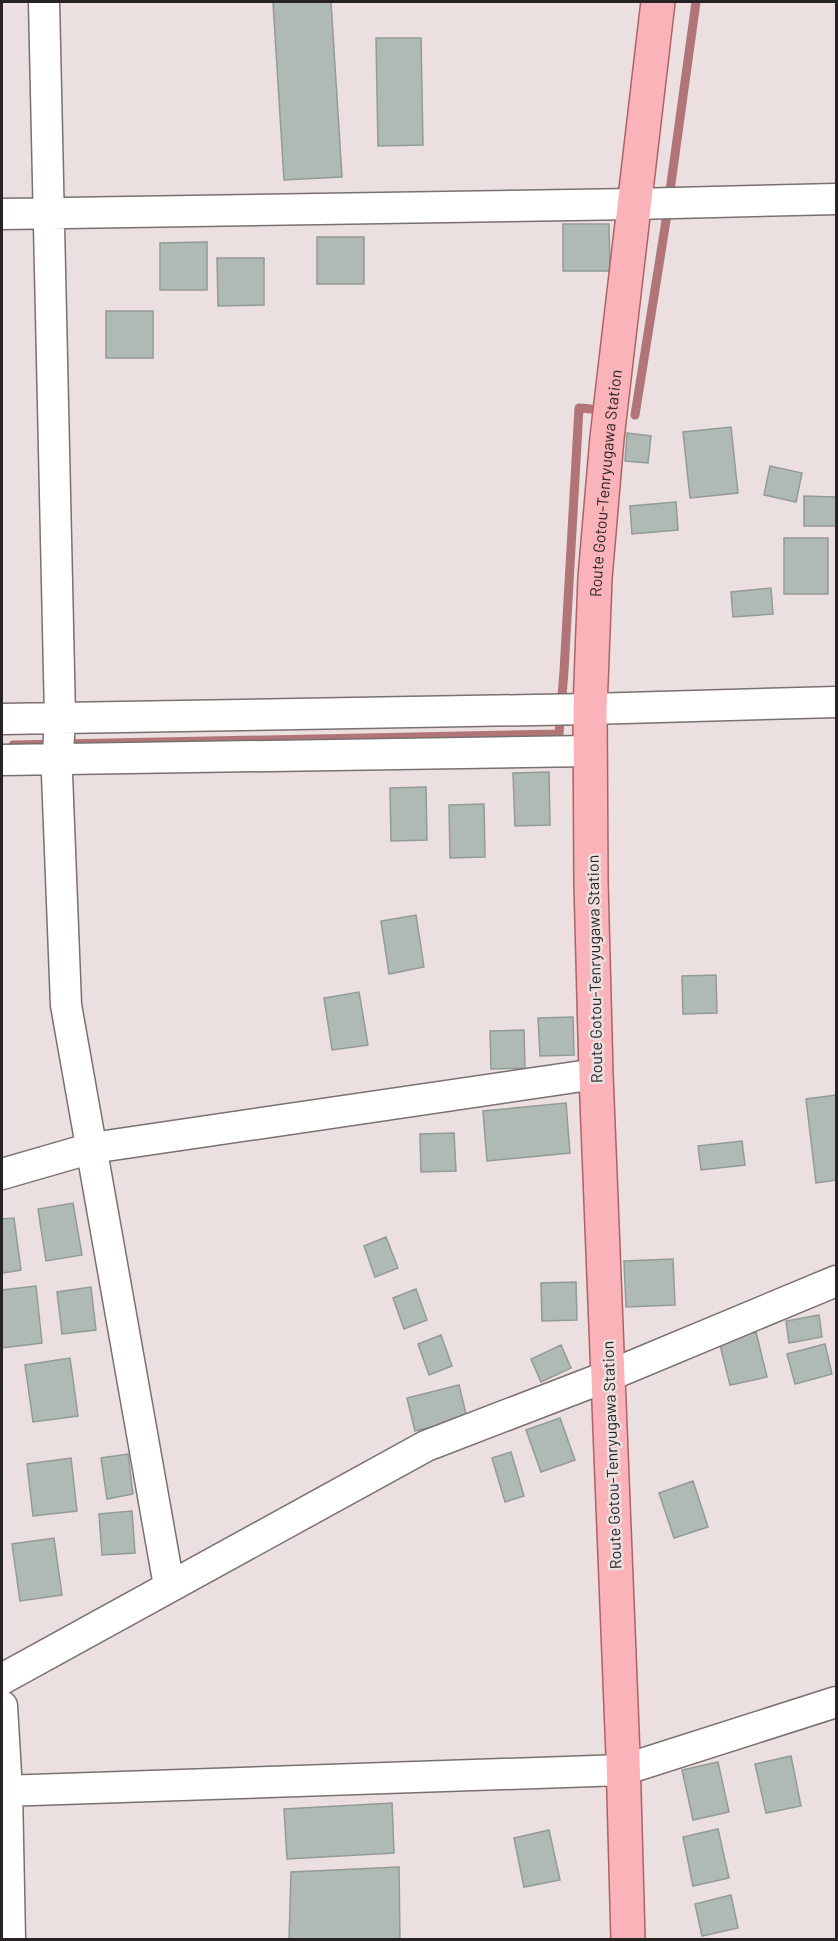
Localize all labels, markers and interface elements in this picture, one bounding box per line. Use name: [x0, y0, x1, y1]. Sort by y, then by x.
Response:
street label: Route Gotou-Tenryugawa Station: [585, 368, 624, 597]
street label: Route Gotou-Tenryugawa Station: [583, 855, 605, 1083]
street label: Route Gotou-Tenryugawa Station: [598, 1341, 624, 1569]

